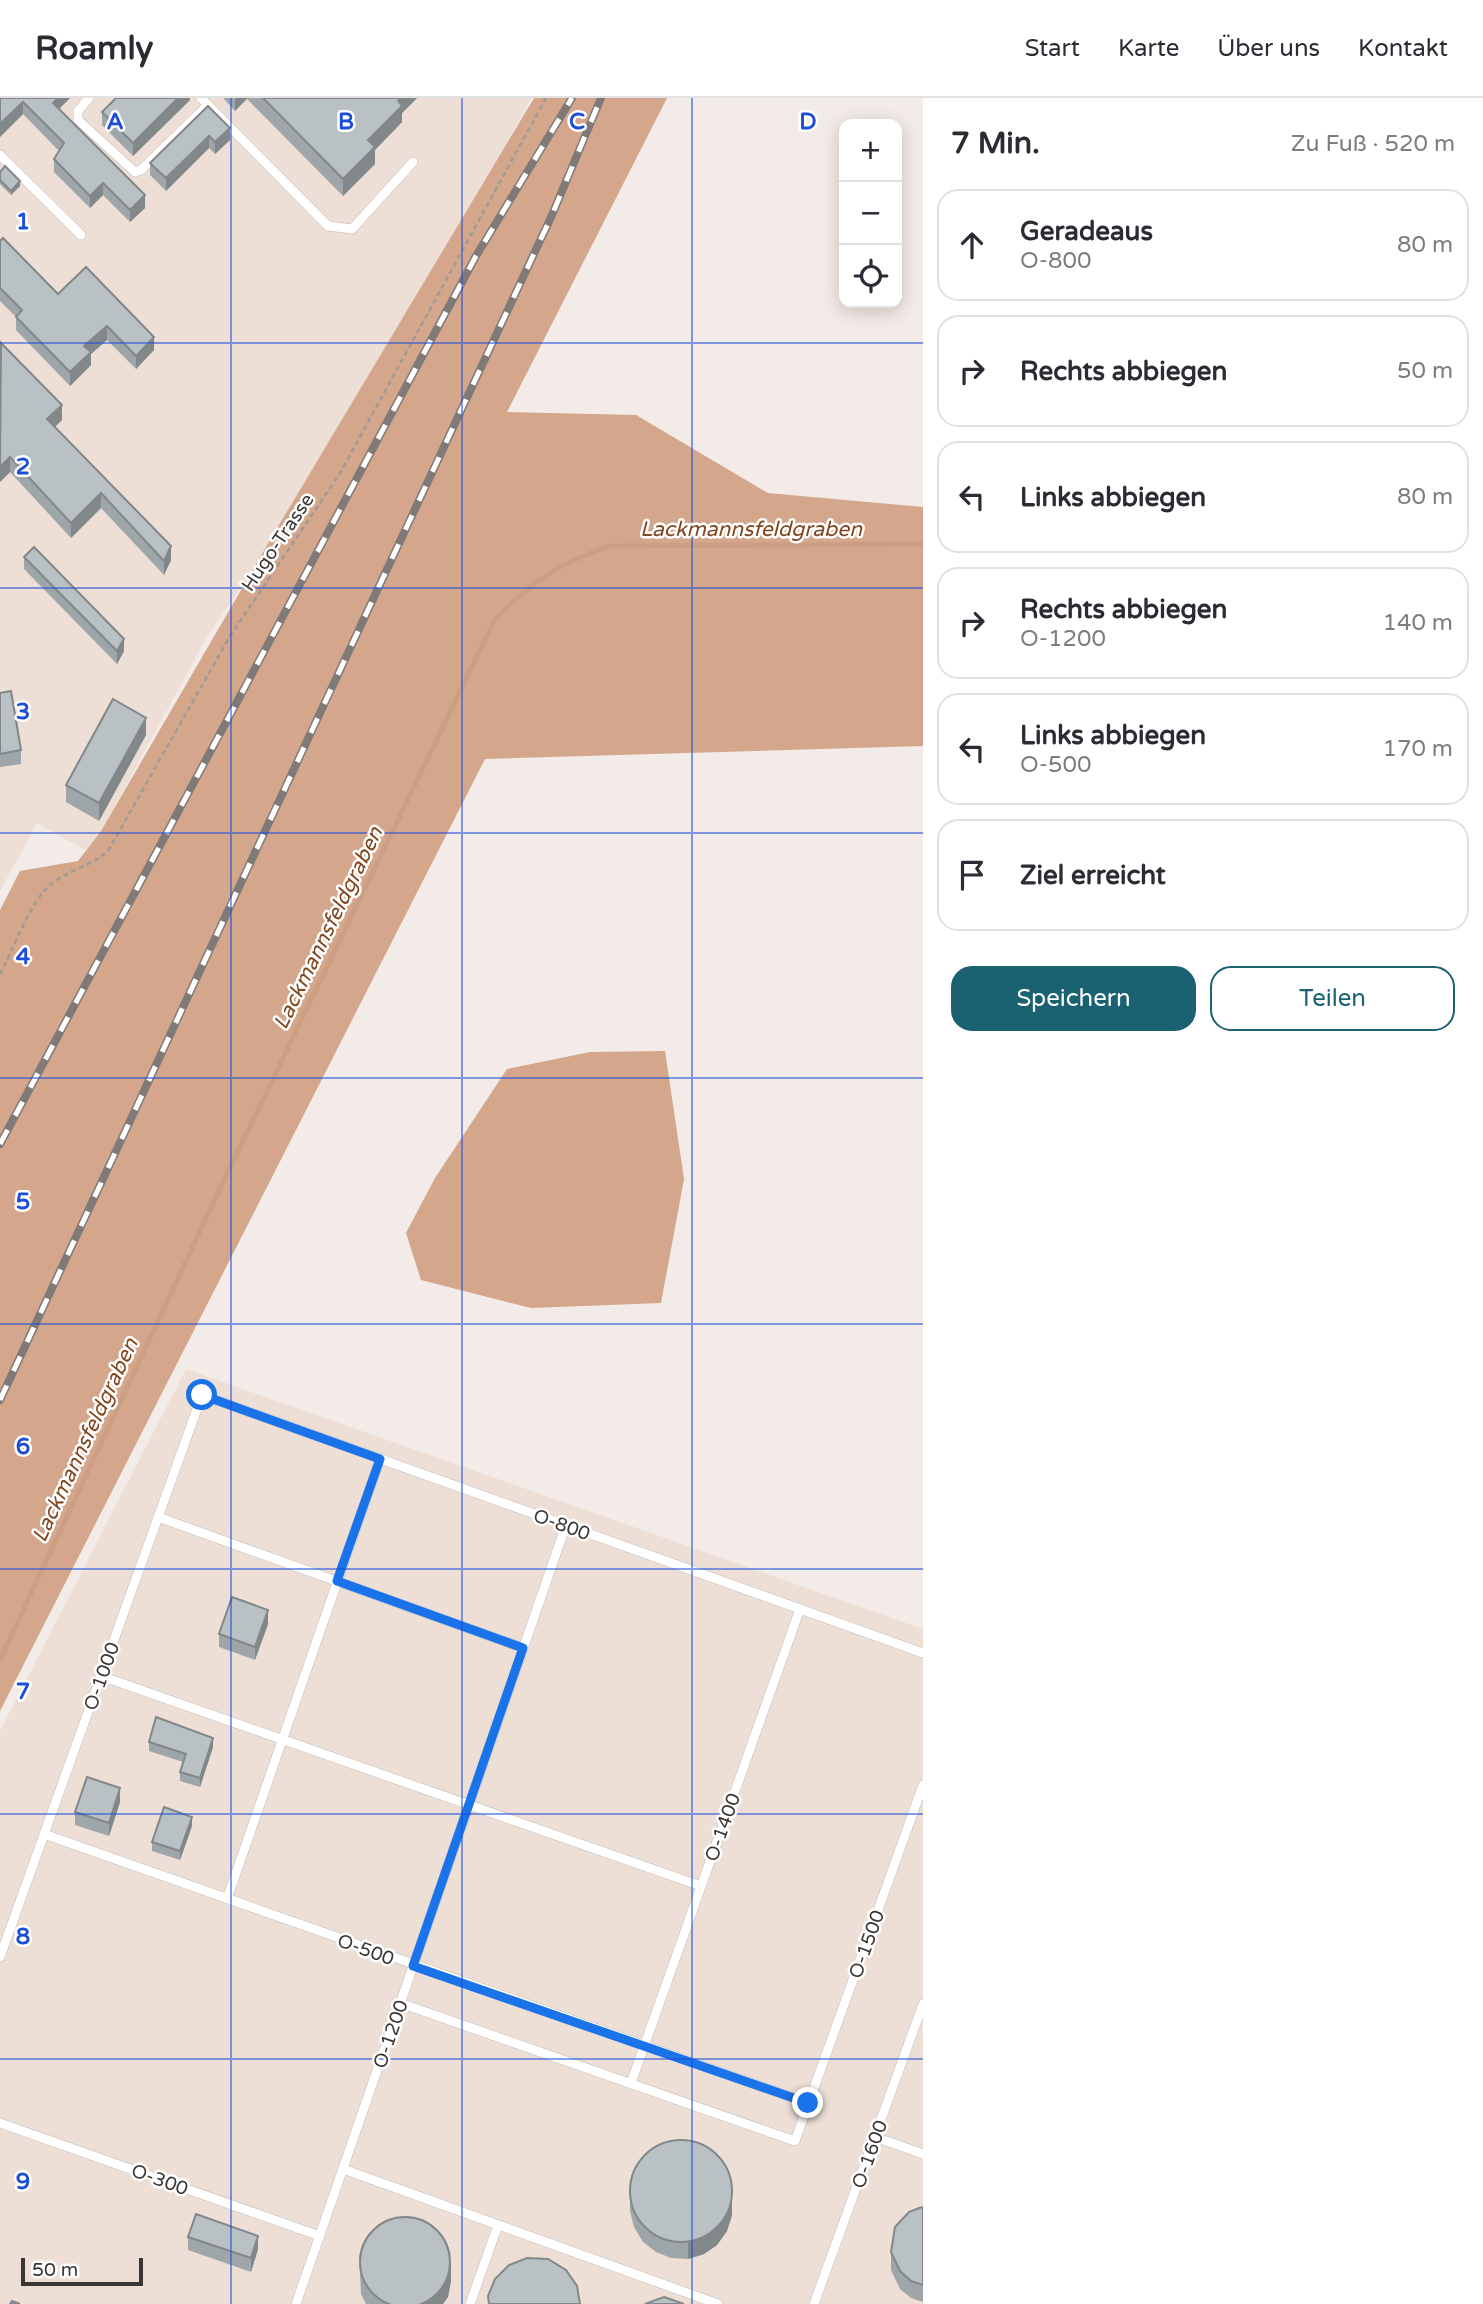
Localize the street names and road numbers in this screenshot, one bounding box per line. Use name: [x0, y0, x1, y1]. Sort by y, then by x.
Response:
street label: Hugo-Trasse: [237, 490, 319, 596]
street label: O-800: [530, 1505, 593, 1545]
street label: O-1000: [79, 1639, 124, 1713]
street label: O-1400: [700, 1790, 745, 1864]
street label: O-1500: [844, 1907, 889, 1981]
street label: O-500: [334, 1930, 397, 1970]
street label: O-1200: [369, 1997, 413, 2071]
street label: O-1600: [847, 2117, 892, 2191]
street label: O-300: [128, 2160, 191, 2200]

